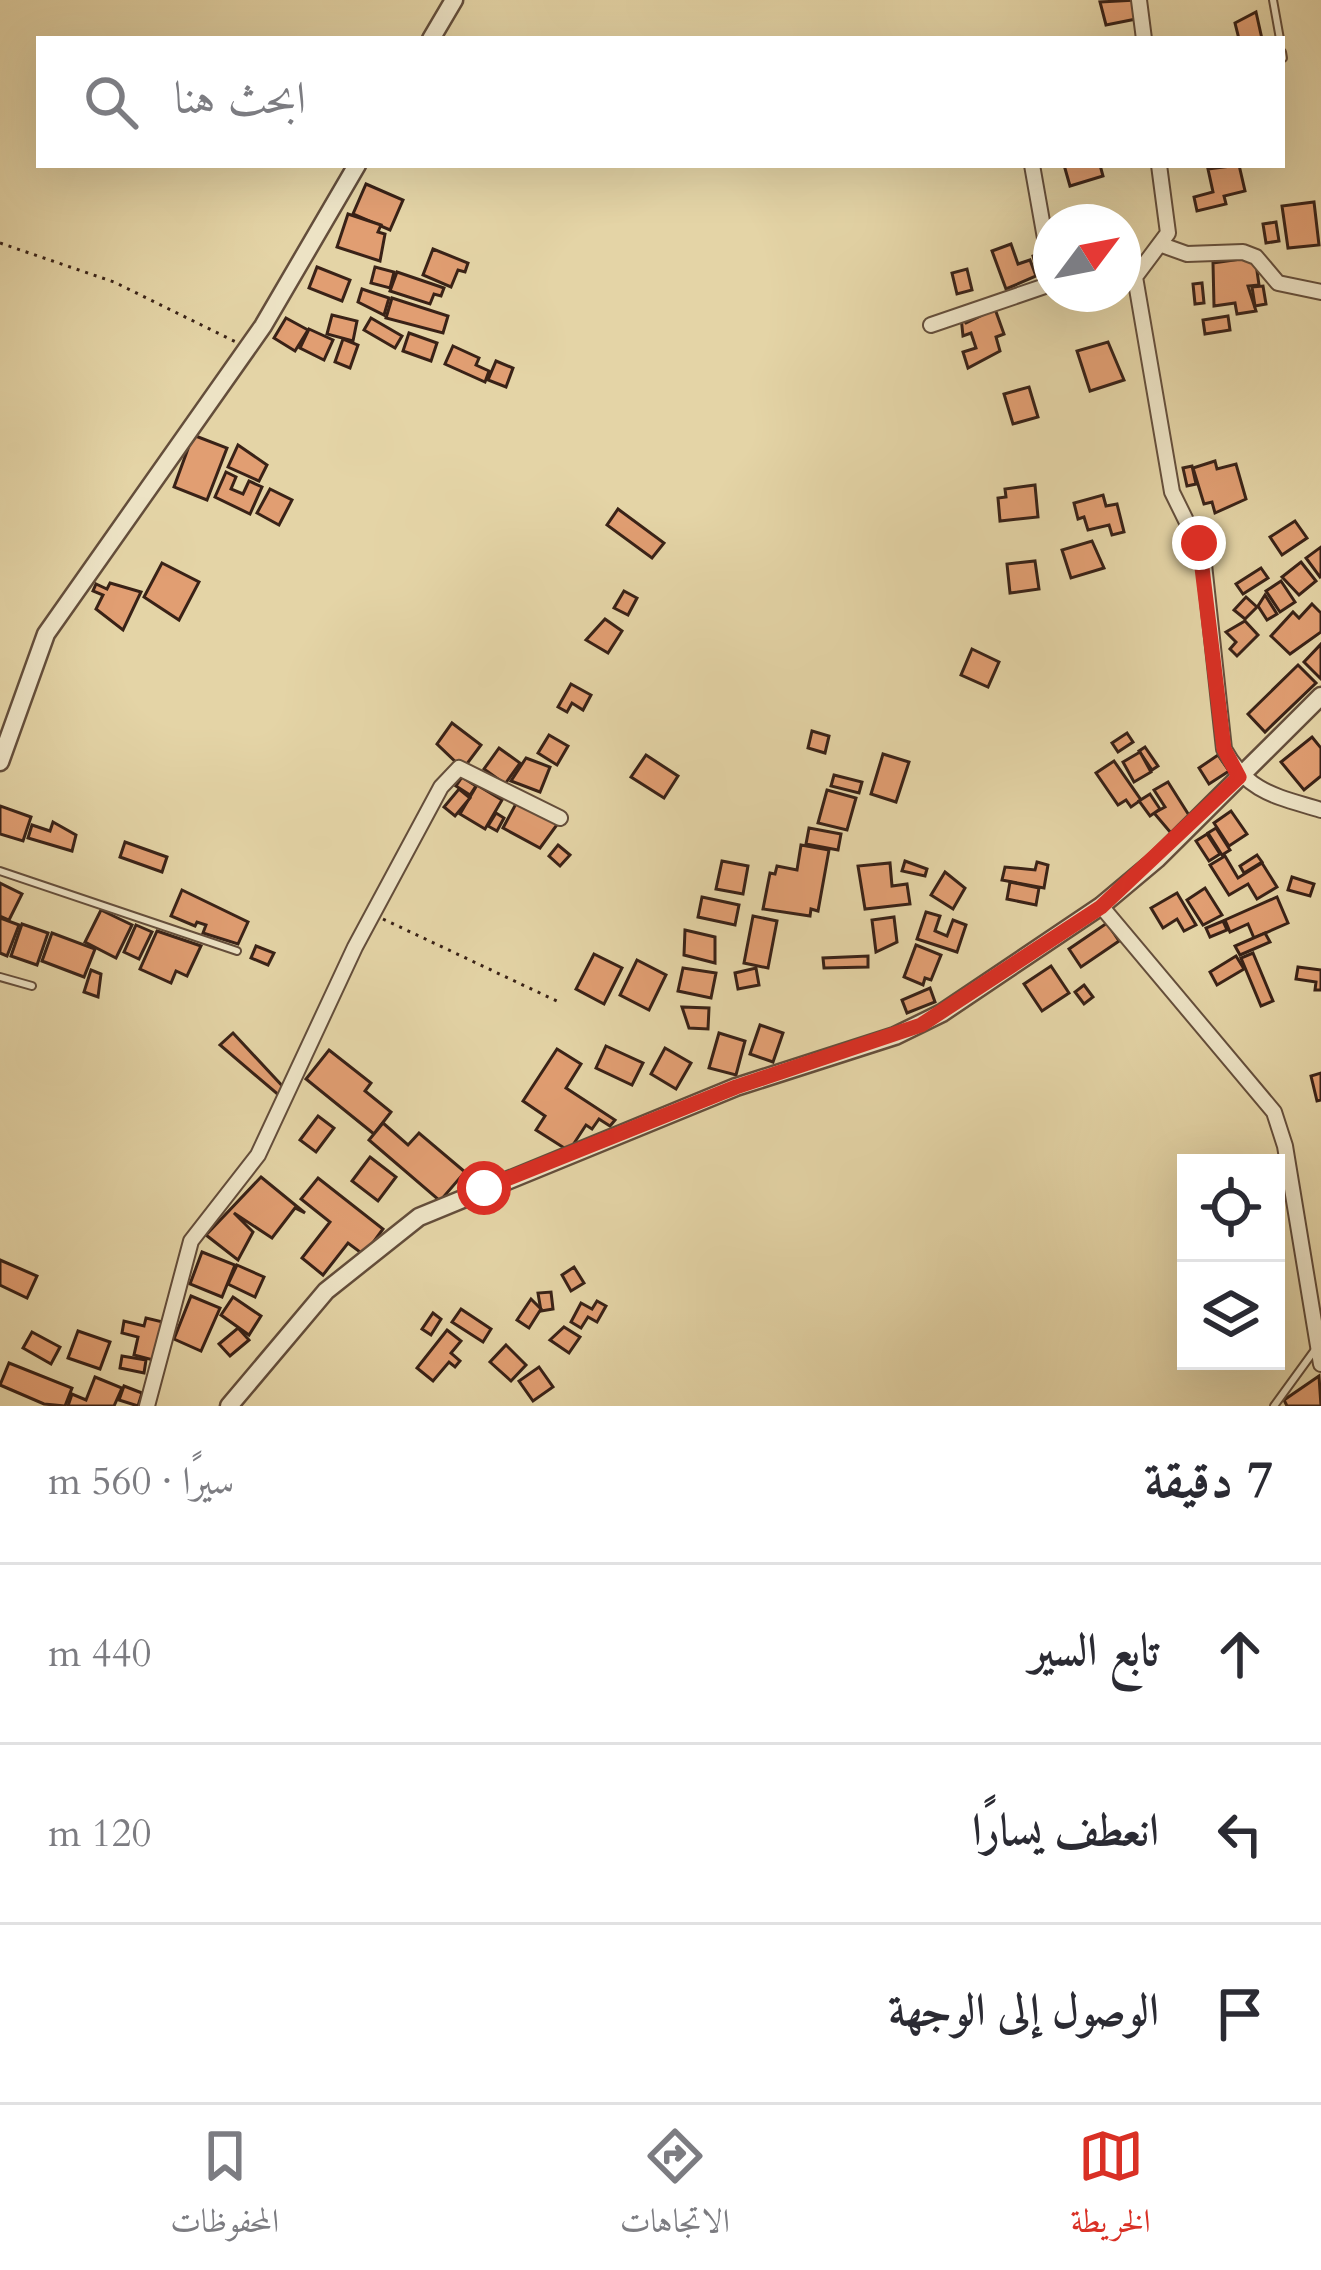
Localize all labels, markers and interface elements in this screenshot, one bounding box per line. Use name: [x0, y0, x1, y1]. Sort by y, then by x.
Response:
search box: [36, 36, 1285, 168]
text: ابحث هنا: [174, 68, 306, 129]
icon: search: [78, 69, 144, 135]
north arrow: [1033, 204, 1141, 312]
route end: [1172, 516, 1226, 570]
map controls: [1177, 1154, 1285, 1370]
button: locate: [1177, 1154, 1285, 1262]
route start: [457, 1161, 511, 1215]
button: layers: [1177, 1262, 1285, 1370]
text: 7 دقيقة: [1144, 1446, 1273, 1516]
text: سيرًا · 560 m: [48, 1455, 234, 1508]
text: تابع السير: [1029, 1620, 1159, 1681]
icon: ahead: [1207, 1621, 1273, 1687]
text: 440 m: [48, 1627, 151, 1680]
text: انعطف يسارًا: [972, 1800, 1159, 1861]
icon: left: [1207, 1801, 1273, 1867]
text: 120 m: [48, 1807, 151, 1860]
text: الوصول إلى الوجهة: [888, 1980, 1159, 2041]
icon: arrive: [1207, 1981, 1273, 2047]
tab: المحفوظات: [170, 2123, 279, 2253]
tab: الاتجاهات: [620, 2123, 730, 2253]
tab: الخريطة: [1070, 2123, 1151, 2253]

